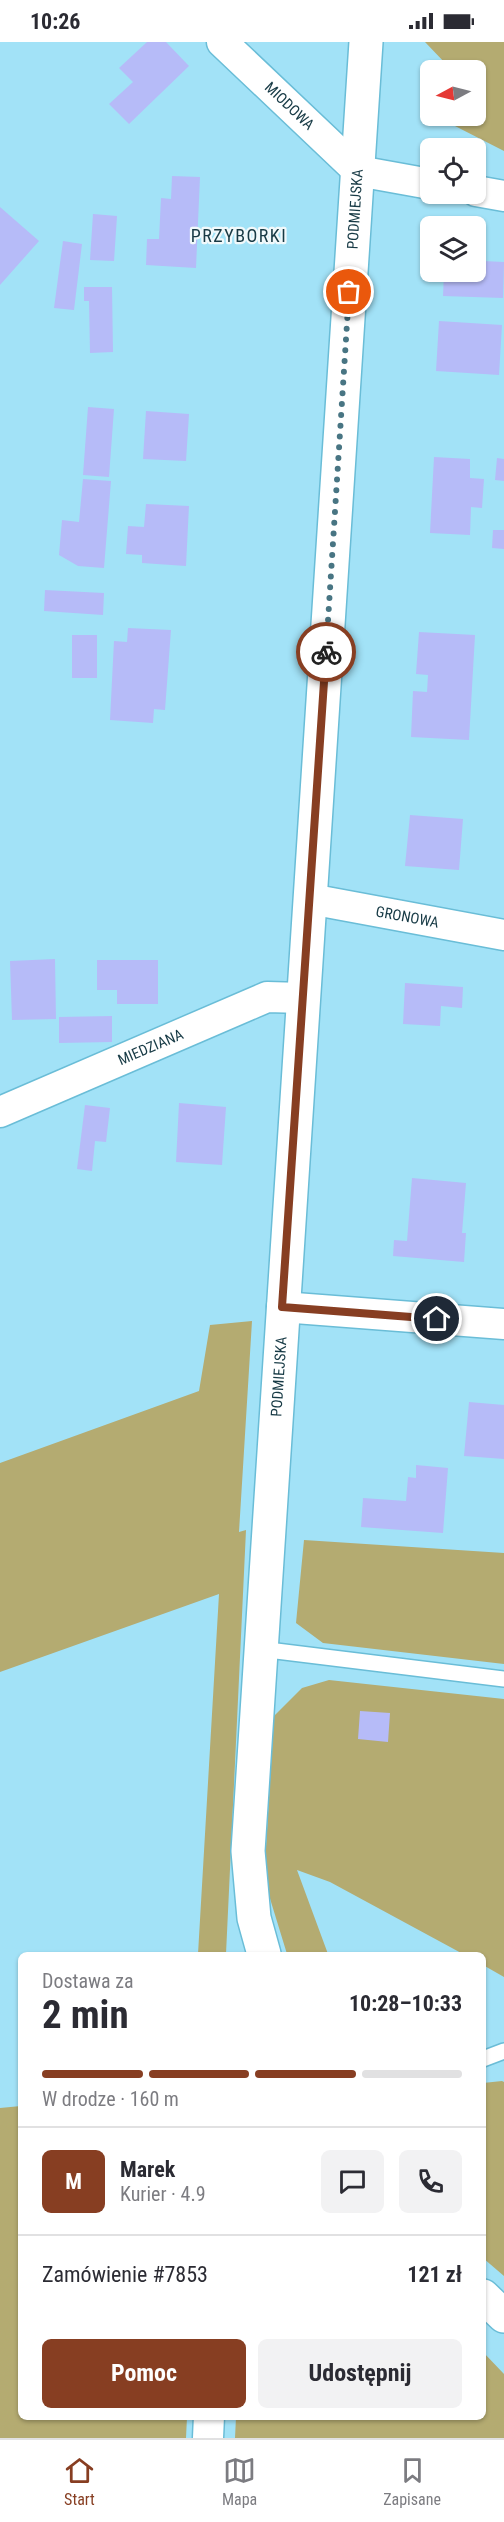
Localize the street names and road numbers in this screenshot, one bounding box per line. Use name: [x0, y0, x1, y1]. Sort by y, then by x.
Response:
street label: MIODOWA: [261, 78, 318, 134]
street label: PODMIEJSKA: [344, 168, 367, 250]
street label: GRONOWA: [374, 902, 441, 932]
street label: MIEDZIANA: [115, 1025, 186, 1069]
street label: PODMIEJSKA: [267, 1336, 291, 1417]

